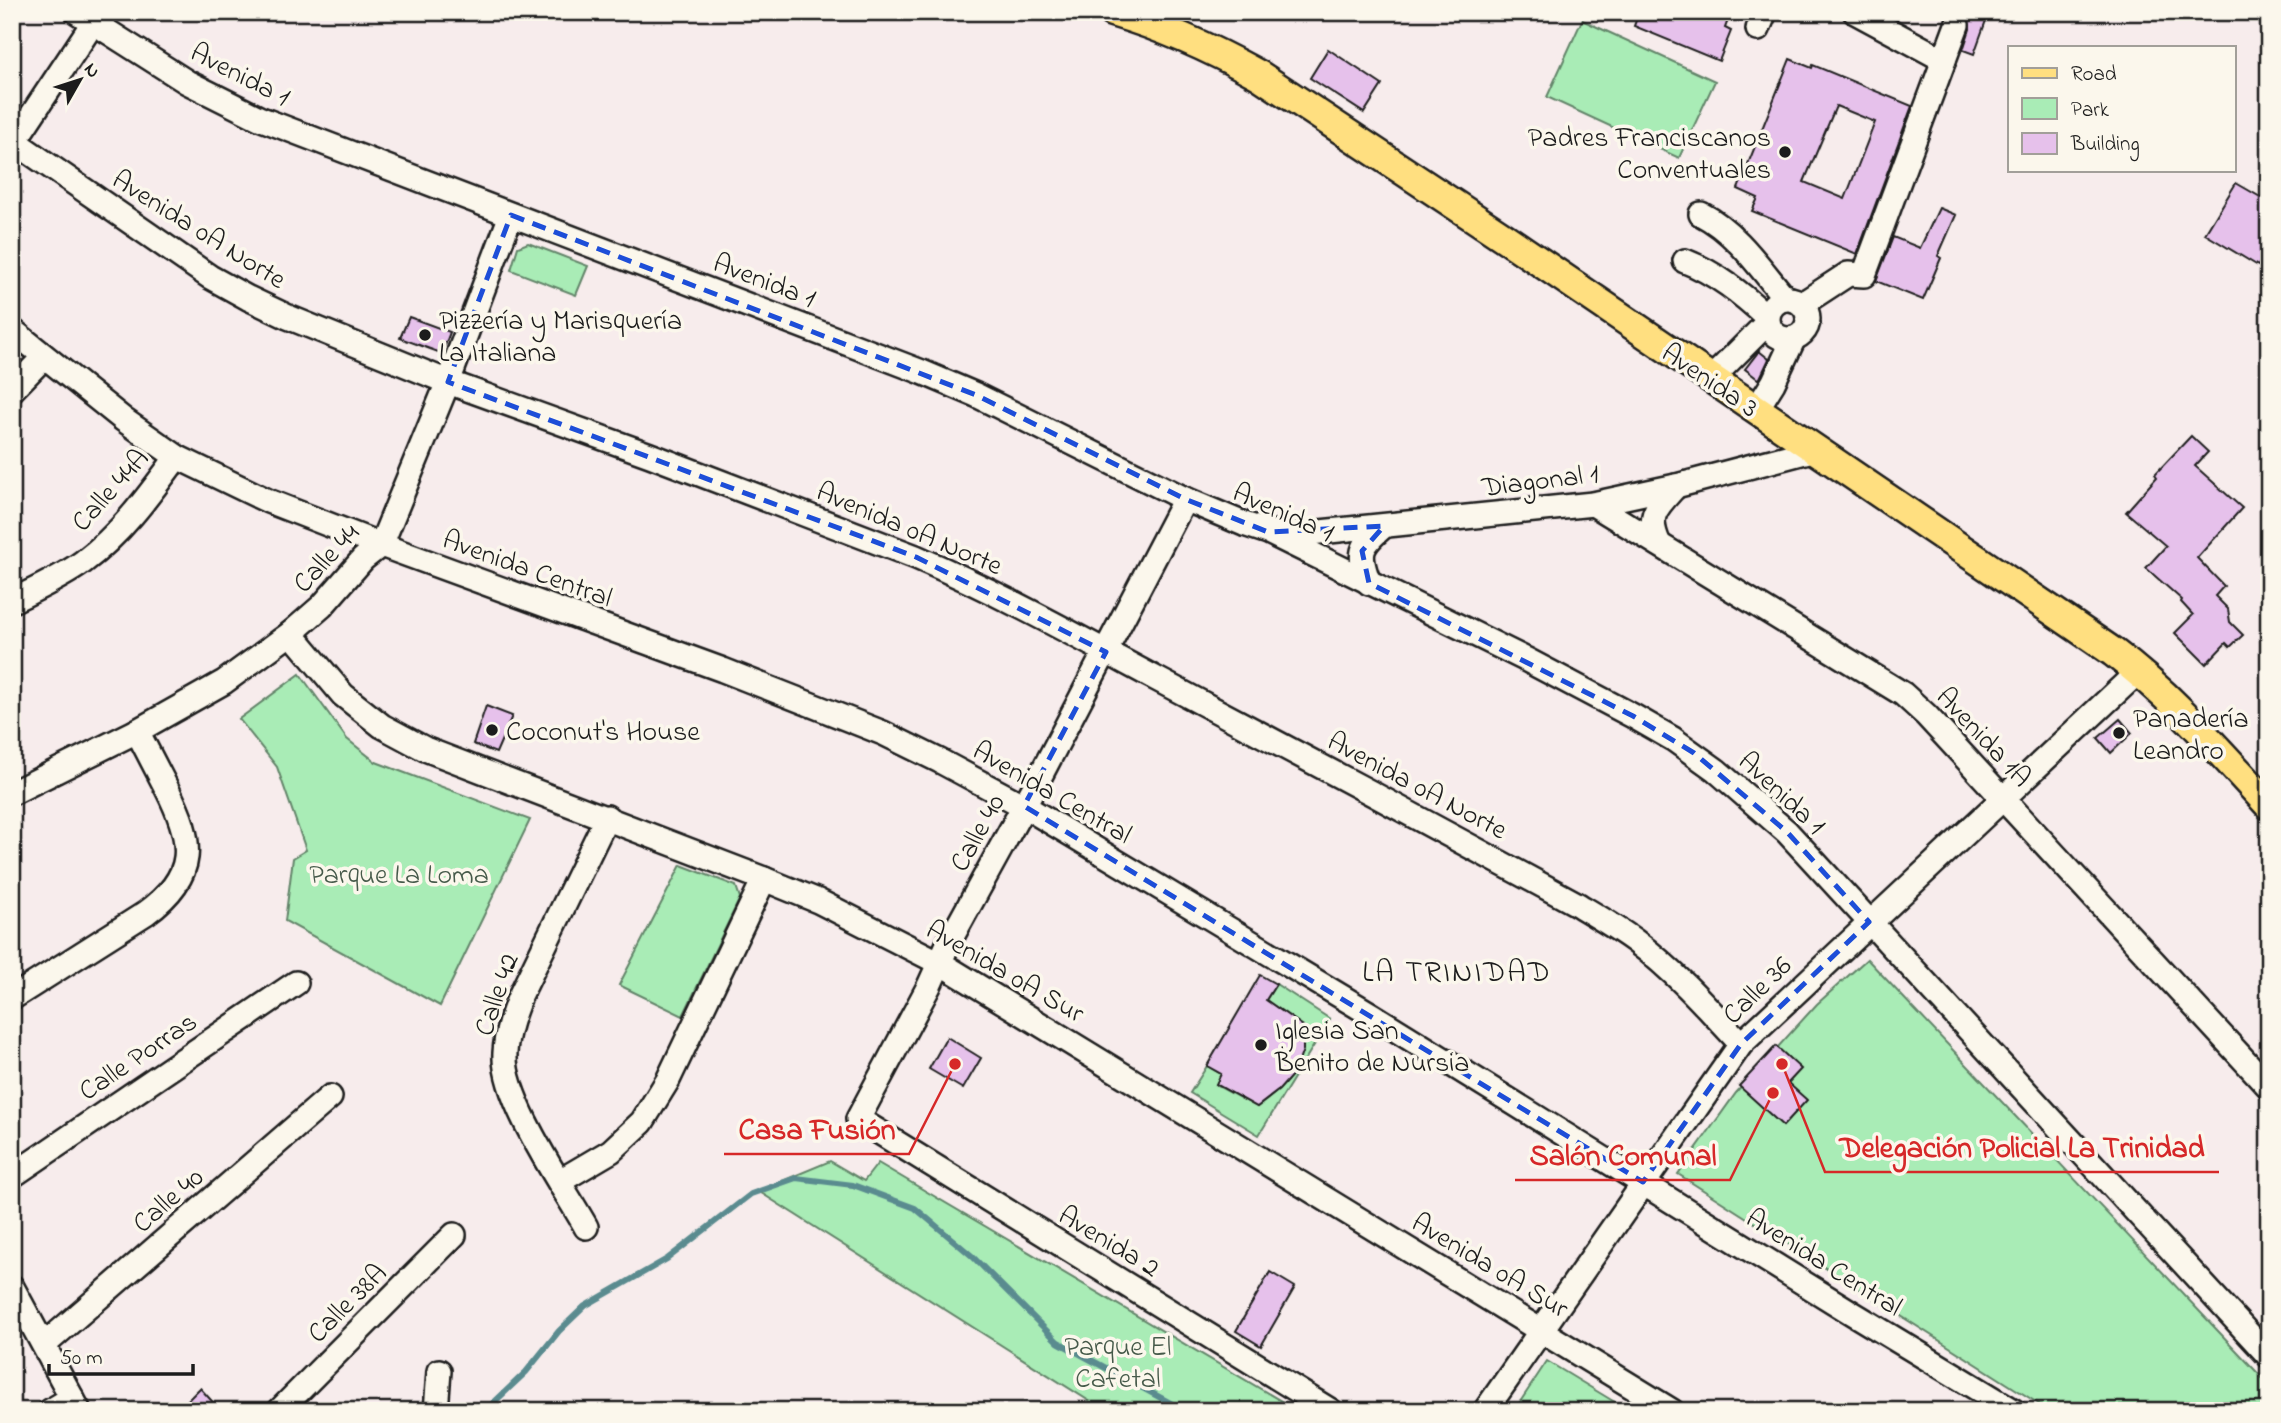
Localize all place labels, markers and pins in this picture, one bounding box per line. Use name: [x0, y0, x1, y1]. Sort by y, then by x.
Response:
place label: Padres Franciscanos Conventuales: [1528, 119, 1771, 192]
marker: Padres Franciscanos Conventuales: [1777, 144, 1793, 160]
place label: Pizzería y Marisquería La Italiana: [439, 302, 682, 375]
marker: Pizzería y Marisquería La Italiana: [417, 327, 433, 343]
place label: Panadería Leandro: [2133, 700, 2249, 773]
place label: Coconut's House: [506, 713, 700, 754]
marker: Coconut's House: [484, 722, 500, 738]
marker: Panadería Leandro: [2111, 725, 2127, 741]
place label: Iglesia San Benito de Nursia: [1274, 1012, 1469, 1085]
marker: Iglesia San Benito de Nursia: [1253, 1037, 1269, 1053]
callout: Casa Fusión: [724, 1103, 909, 1154]
callout: Delegación Policial La Trinidad: [1825, 1121, 2219, 1172]
callout: Salón Comunal: [1515, 1129, 1730, 1180]

